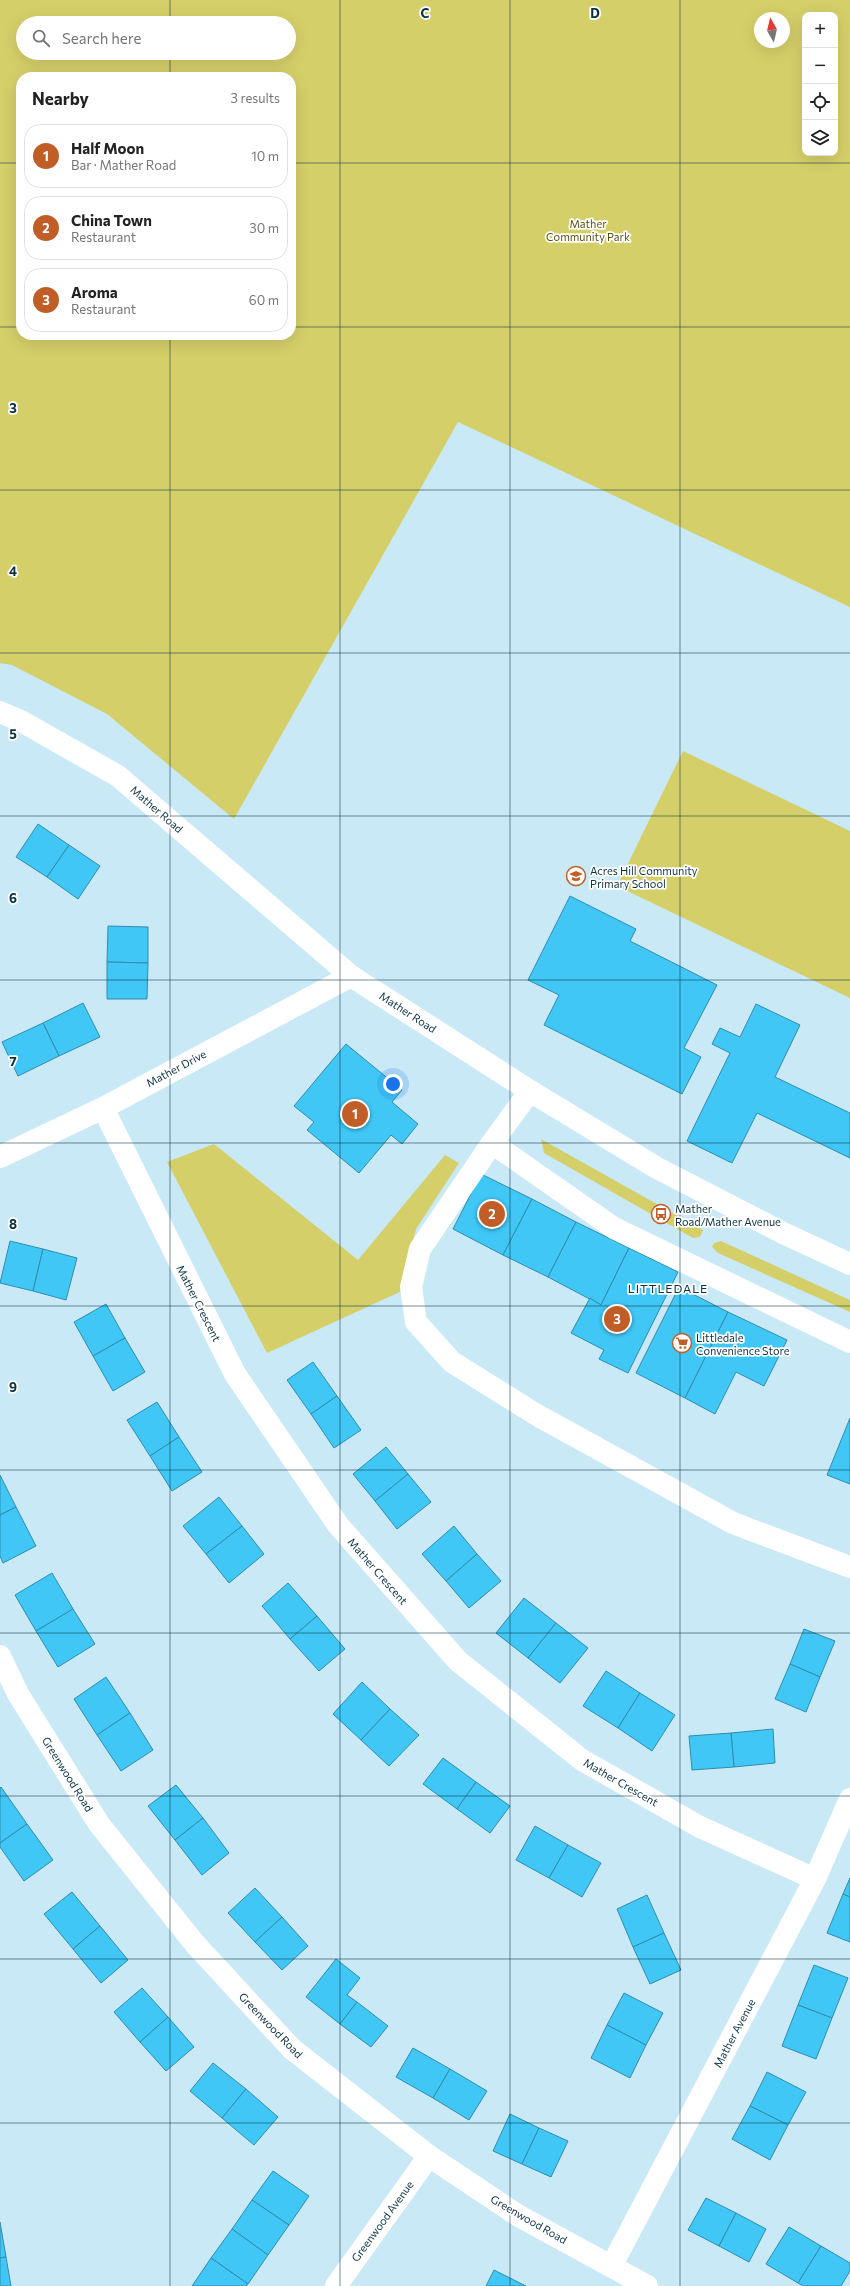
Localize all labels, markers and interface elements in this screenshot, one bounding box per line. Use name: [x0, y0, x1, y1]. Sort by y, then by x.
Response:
text: C: [421, 5, 430, 21]
text: D: [590, 5, 600, 21]
north arrow: [754, 12, 790, 48]
map controls: [802, 12, 838, 156]
button: +: [802, 12, 838, 48]
search box: [16, 16, 296, 60]
icon: search: [30, 27, 52, 49]
text: Search here: [62, 29, 141, 47]
button: −: [802, 48, 838, 84]
button: locate: [802, 84, 838, 120]
text: Nearby: [32, 88, 89, 109]
text: 3 results: [231, 90, 280, 106]
button: layers: [802, 120, 838, 156]
text: Half Moon: [71, 139, 144, 157]
text: 1: [43, 148, 49, 164]
text: 10 m: [251, 148, 279, 164]
text: Bar · Mather Road: [71, 157, 176, 173]
text: China Town: [71, 211, 152, 229]
park label: Mather Community Park: [546, 217, 630, 243]
text: 2: [42, 220, 50, 236]
text: 30 m: [249, 220, 279, 236]
text: Restaurant: [71, 229, 136, 245]
text: Aroma: [71, 283, 118, 301]
text: 3: [42, 292, 50, 308]
text: 60 m: [249, 292, 279, 308]
text: Restaurant: [71, 301, 136, 317]
text: 3: [9, 400, 17, 416]
text: 4: [9, 563, 17, 579]
text: 5: [9, 726, 17, 742]
street label: Mather Road: [128, 783, 186, 835]
place label: Acres Hill Community Primary School: [590, 864, 698, 890]
school or university icon: Acres Hill Community Primary School: [565, 865, 587, 887]
text: 6: [9, 890, 17, 906]
street label: Mather Road: [377, 989, 439, 1035]
street label: Mather Drive: [144, 1047, 208, 1089]
text: 7: [9, 1053, 17, 1069]
your location: [383, 1074, 403, 1094]
pin: 1: [342, 1099, 368, 1129]
pin: 2: [479, 1199, 505, 1229]
place label: Mather Road/Mather Avenue: [675, 1202, 781, 1228]
bus stop icon: Mather Road/Mather Avenue: [650, 1203, 672, 1225]
text: 8: [9, 1216, 17, 1232]
street label: Mather Crescent: [174, 1263, 224, 1344]
district label: LITTLEDALE: [628, 1281, 708, 1295]
pin: 3: [604, 1304, 630, 1334]
place label: Littledale Convenience Store: [696, 1331, 790, 1357]
supermarket icon: Littledale Convenience Store: [671, 1332, 693, 1354]
text: 9: [9, 1379, 17, 1395]
street label: Mather Crescent: [346, 1535, 411, 1607]
street label: Greenwood Road: [40, 1734, 96, 1814]
street label: Mather Crescent: [581, 1755, 661, 1809]
street label: Greenwood Road: [236, 1990, 306, 2060]
street label: Mather Avenue: [710, 1996, 758, 2070]
street label: Greenwood Avenue: [348, 2178, 416, 2264]
street label: Greenwood Road: [489, 2192, 569, 2246]

